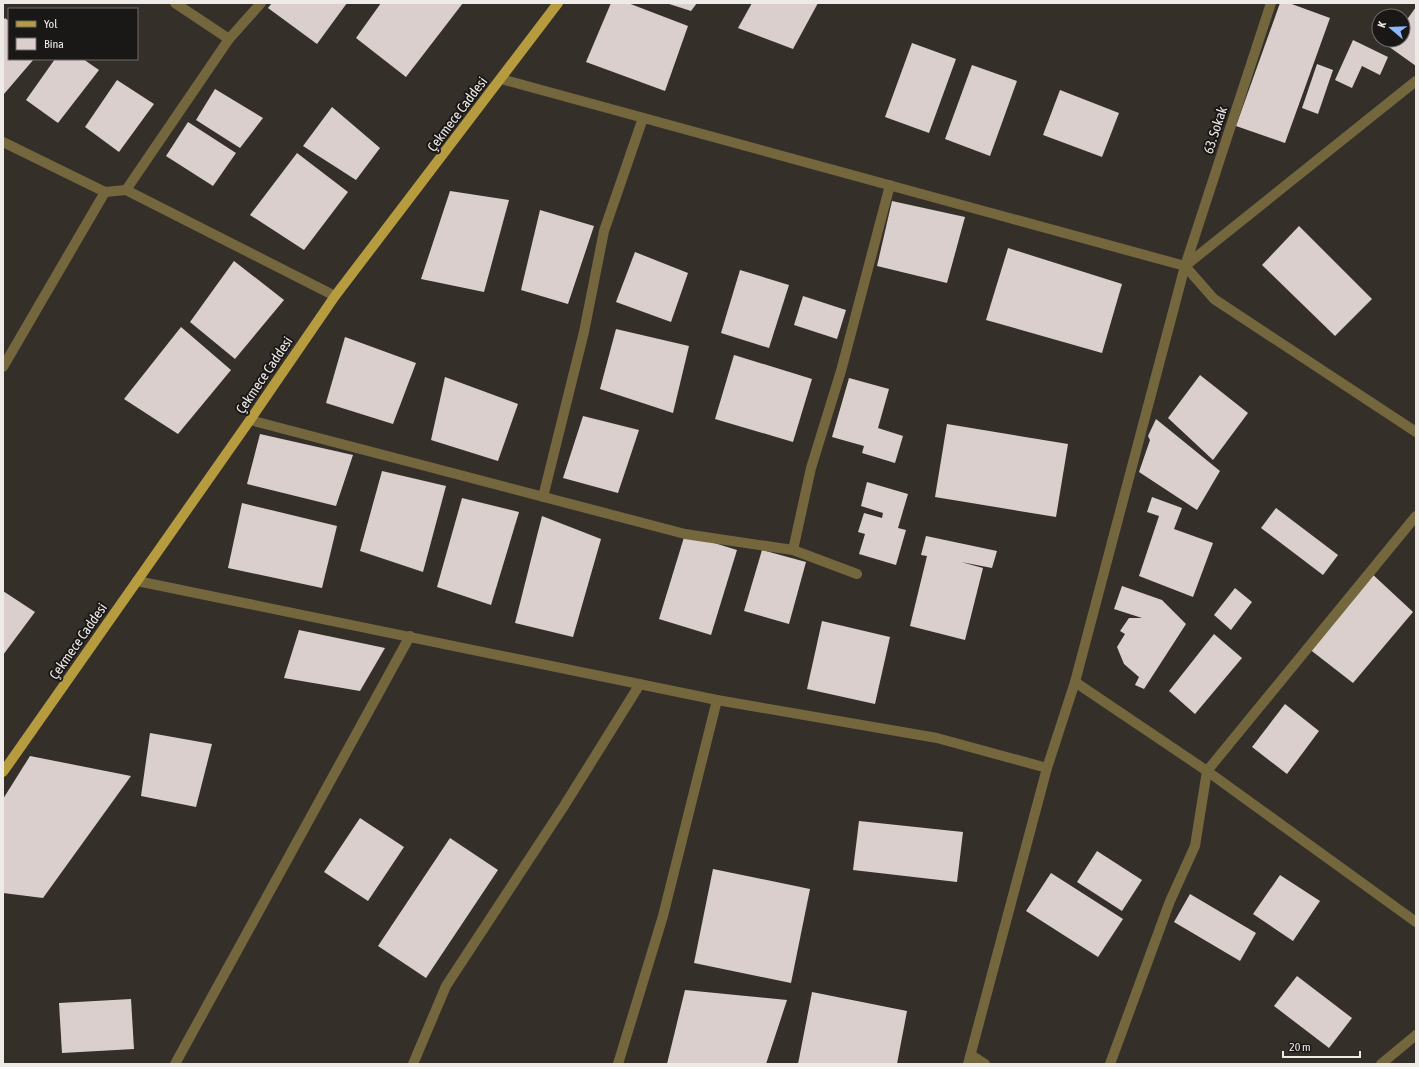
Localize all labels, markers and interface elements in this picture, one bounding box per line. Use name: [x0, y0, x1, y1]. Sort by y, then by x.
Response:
legend: [8, 8, 138, 60]
north arrow: [1371, 8, 1411, 48]
text: Yol: [44, 17, 58, 31]
text: K: [1375, 20, 1388, 29]
text: Bina: [44, 37, 64, 51]
street label: Çekmece Caddesi: [424, 74, 490, 154]
street label: 63. Sokak: [1200, 104, 1230, 156]
street label: Çekmece Caddesi: [232, 334, 296, 416]
street label: Çekmece Caddesi: [46, 600, 110, 682]
scale bar: [1283, 1033, 1360, 1059]
text: 20 m: [1289, 1040, 1311, 1054]

